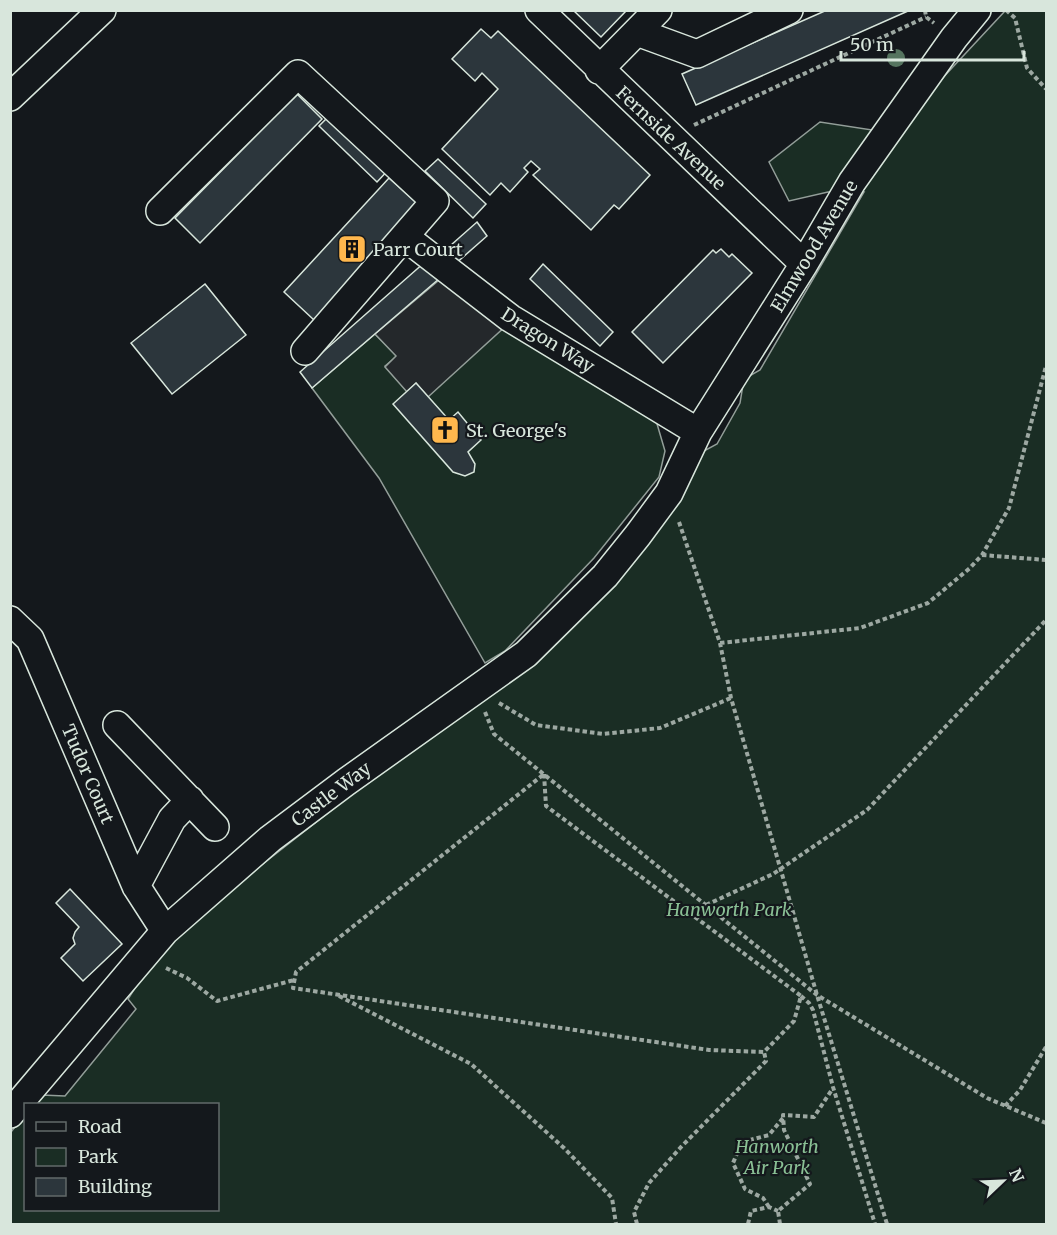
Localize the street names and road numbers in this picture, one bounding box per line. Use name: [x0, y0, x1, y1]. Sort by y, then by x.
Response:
street label: Fernside Avenue: [611, 81, 731, 195]
street label: Elmwood Avenue: [765, 176, 863, 316]
street label: Dragon Way: [497, 302, 599, 378]
street label: Tudor Court: [57, 721, 119, 827]
street label: Castle Way: [287, 756, 376, 831]

